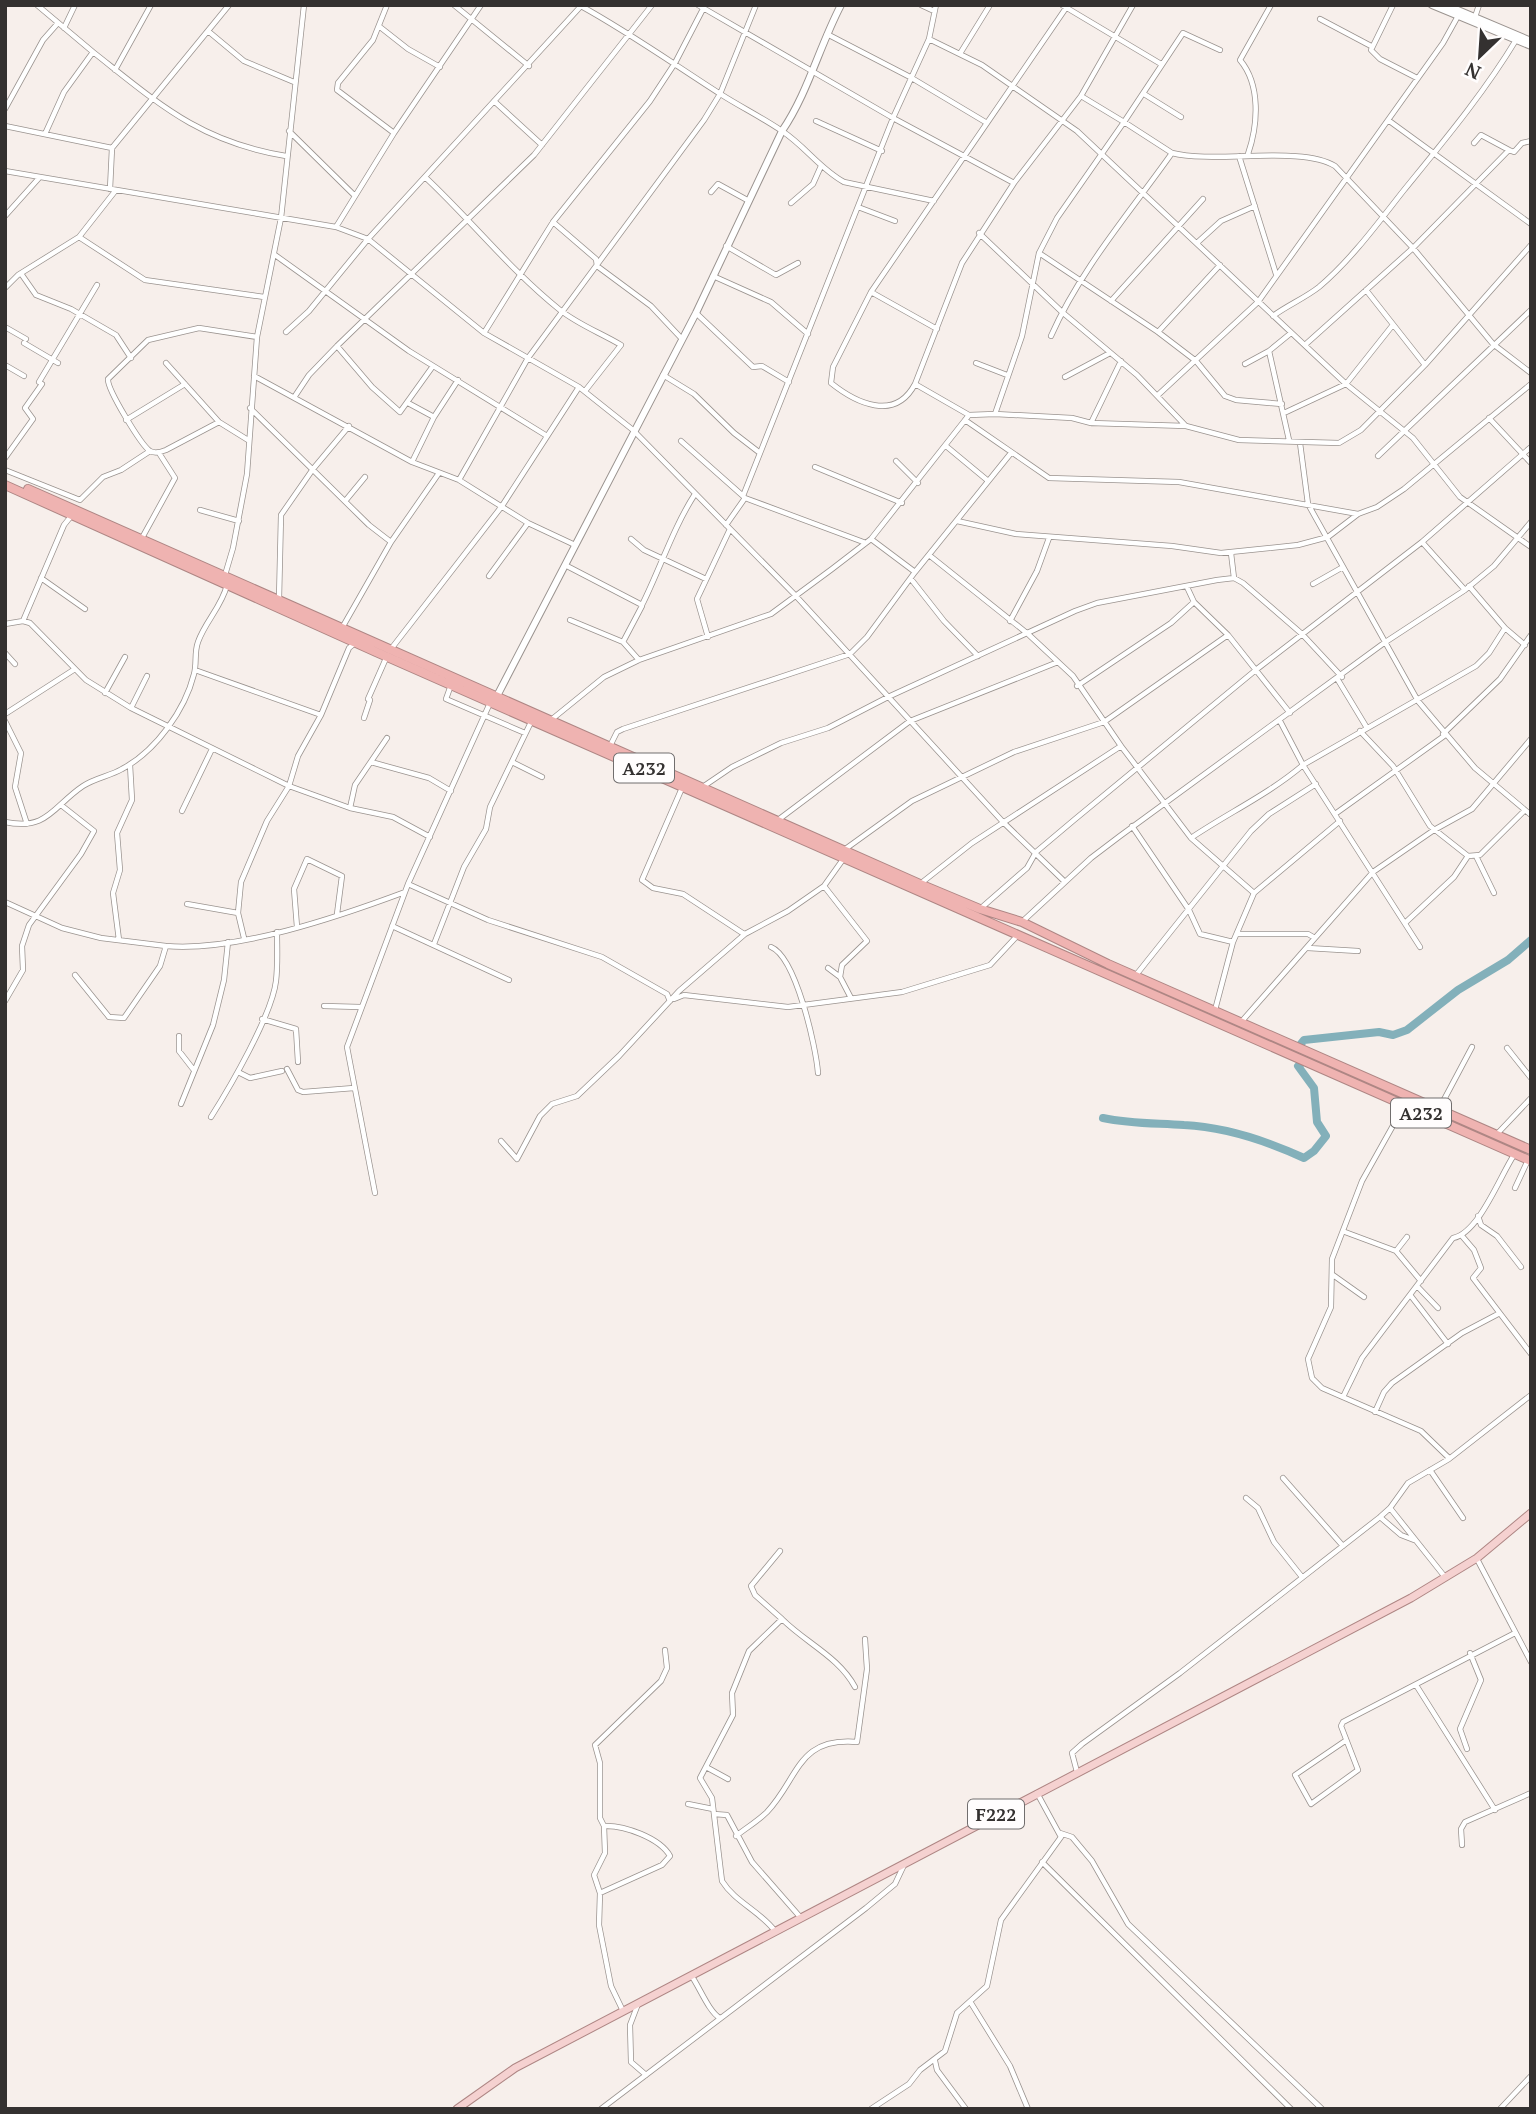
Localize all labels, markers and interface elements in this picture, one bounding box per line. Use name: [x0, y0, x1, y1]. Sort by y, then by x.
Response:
north arrow: [1445, 21, 1515, 91]
text: N: [1460, 57, 1484, 86]
road number: A232: [614, 754, 674, 782]
road number: A232: [1391, 1098, 1451, 1128]
road number: F222: [968, 1800, 1024, 1828]

